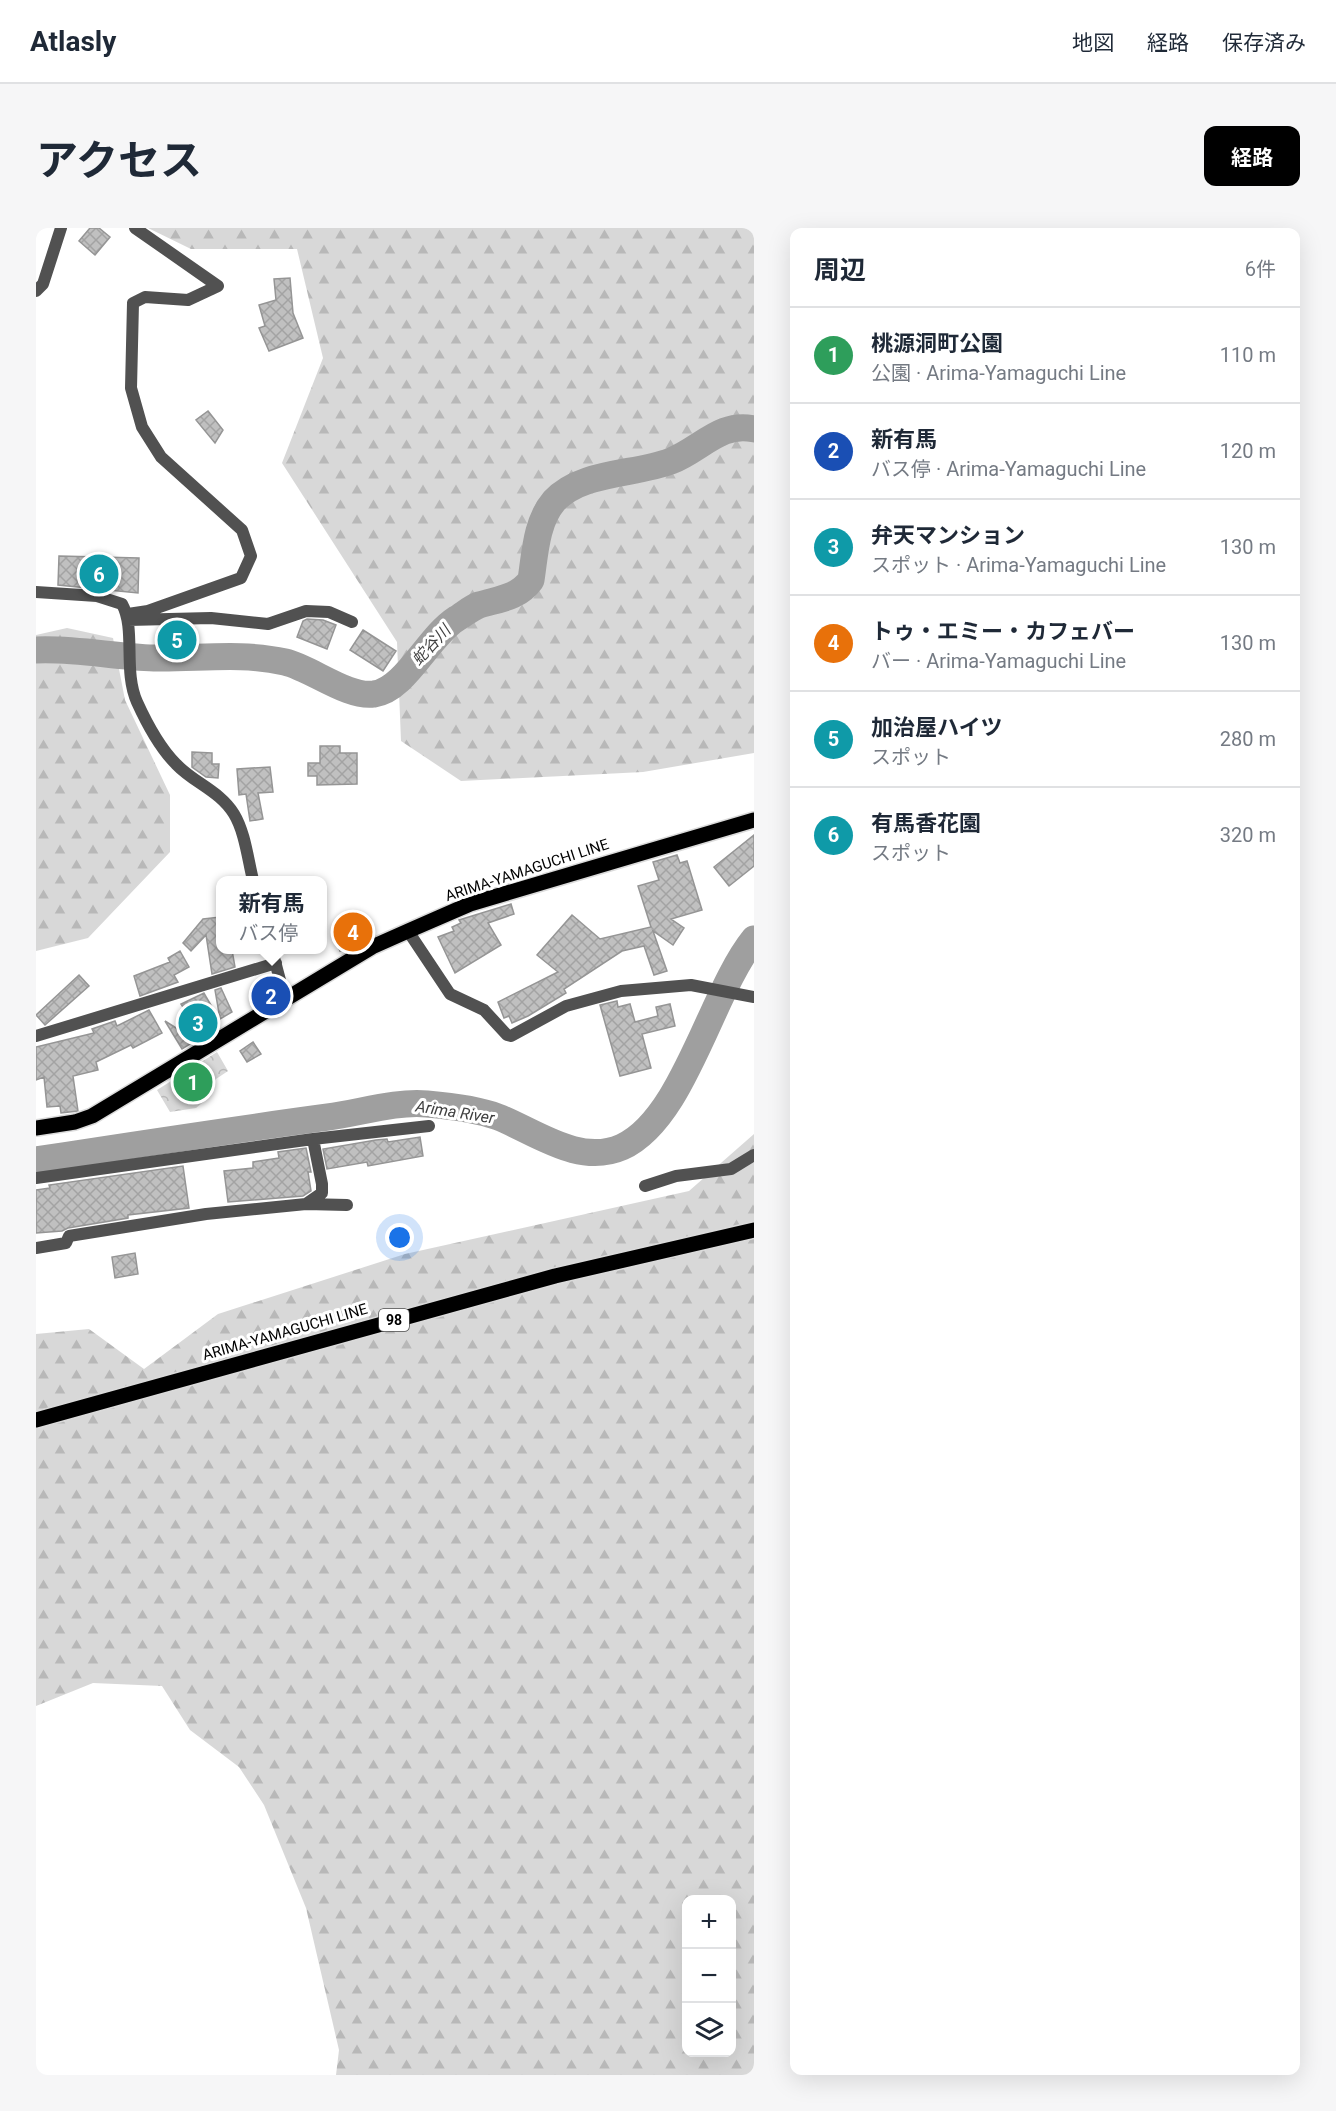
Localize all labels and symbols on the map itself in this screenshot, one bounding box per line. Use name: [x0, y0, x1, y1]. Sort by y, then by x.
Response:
pin: 6: [80, 552, 118, 596]
pin: 5: [158, 618, 196, 662]
water label: 蛇谷川: [408, 620, 456, 669]
street label: ARIMA-YAMAGUCHI LINE: [443, 835, 611, 905]
pin: 4: [334, 910, 372, 954]
pin: 2: [252, 974, 290, 1018]
pin: 3: [178, 1000, 218, 1046]
pin: 1: [174, 1060, 212, 1104]
water label: Arima River: [413, 1096, 496, 1128]
your location: [385, 1223, 414, 1252]
street label: ARIMA-YAMAGUCHI LINE: [200, 1300, 370, 1364]
road number: 98: [379, 1309, 409, 1331]

